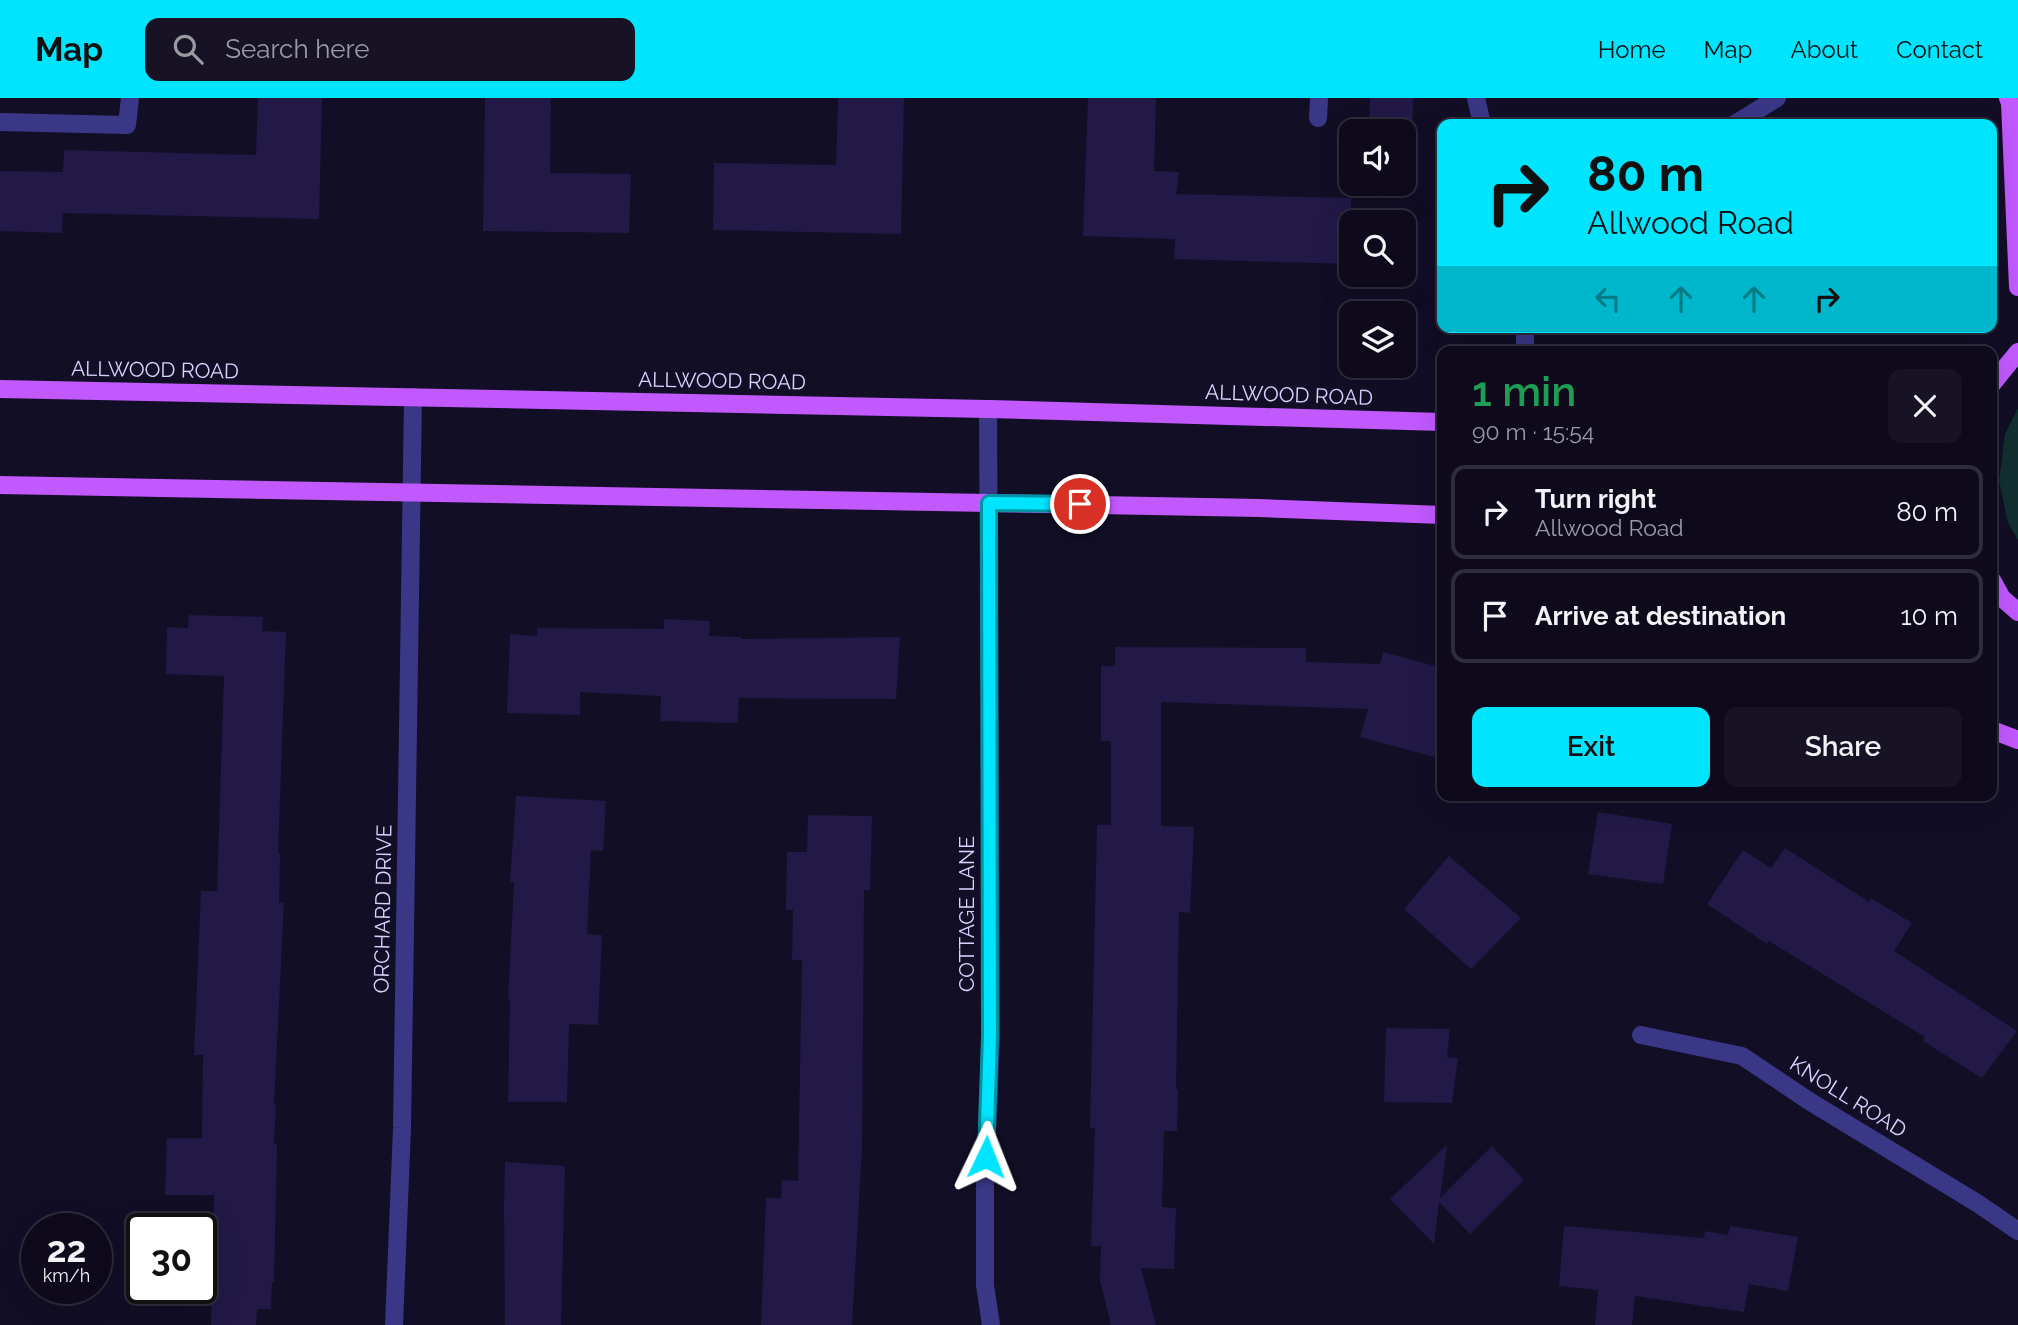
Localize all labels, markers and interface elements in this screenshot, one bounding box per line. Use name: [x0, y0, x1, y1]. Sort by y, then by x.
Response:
search box: [145, 18, 635, 81]
text: Map: [35, 30, 103, 69]
icon: search: [169, 30, 207, 68]
text: Search here: [225, 34, 370, 64]
text: Home: [1598, 35, 1666, 64]
text: Map: [1704, 35, 1752, 64]
text: About: [1790, 35, 1858, 64]
text: Contact: [1896, 35, 1983, 64]
map controls: [1339, 119, 1416, 378]
button: sound: [1339, 119, 1416, 196]
text: 80 m: [1587, 145, 1704, 202]
icon: right: [1472, 147, 1563, 238]
text: Allwood Road: [1587, 204, 1794, 241]
button: search: [1339, 210, 1416, 287]
icon: left: [1589, 280, 1627, 318]
icon: ahead: [1662, 280, 1700, 318]
icon: ahead: [1735, 280, 1773, 318]
icon: right: [1808, 280, 1846, 318]
button: layers: [1339, 301, 1416, 378]
street label: ALLWOOD ROAD: [71, 356, 239, 383]
street label: ALLWOOD ROAD: [638, 367, 806, 394]
text: 1 min: [1472, 367, 1576, 416]
button: close: [1888, 369, 1962, 443]
street label: ALLWOOD ROAD: [1205, 379, 1373, 410]
text: 90 m · 15:54: [1472, 418, 1594, 445]
pin: [1050, 474, 1110, 534]
text: Turn right: [1535, 484, 1656, 514]
icon: arrive: [1061, 485, 1099, 523]
icon: right: [1476, 493, 1514, 531]
text: 80 m: [1896, 497, 1958, 527]
text: Allwood Road: [1535, 514, 1684, 541]
icon: arrive: [1476, 597, 1514, 635]
text: Arrive at destination: [1535, 601, 1786, 631]
text: 10 m: [1900, 601, 1958, 631]
button: Exit: [1472, 707, 1710, 787]
button: Share: [1724, 707, 1962, 787]
street label: ORCHARD DRIVE: [369, 824, 396, 994]
street label: COTTAGE LANE: [954, 836, 979, 992]
street label: KNOLL ROAD: [1785, 1051, 1911, 1142]
position arrow: [949, 1120, 1023, 1194]
speed limit sign: 30: [126, 1213, 217, 1304]
text: 22: [47, 1229, 86, 1270]
text: km/h: [43, 1265, 90, 1286]

